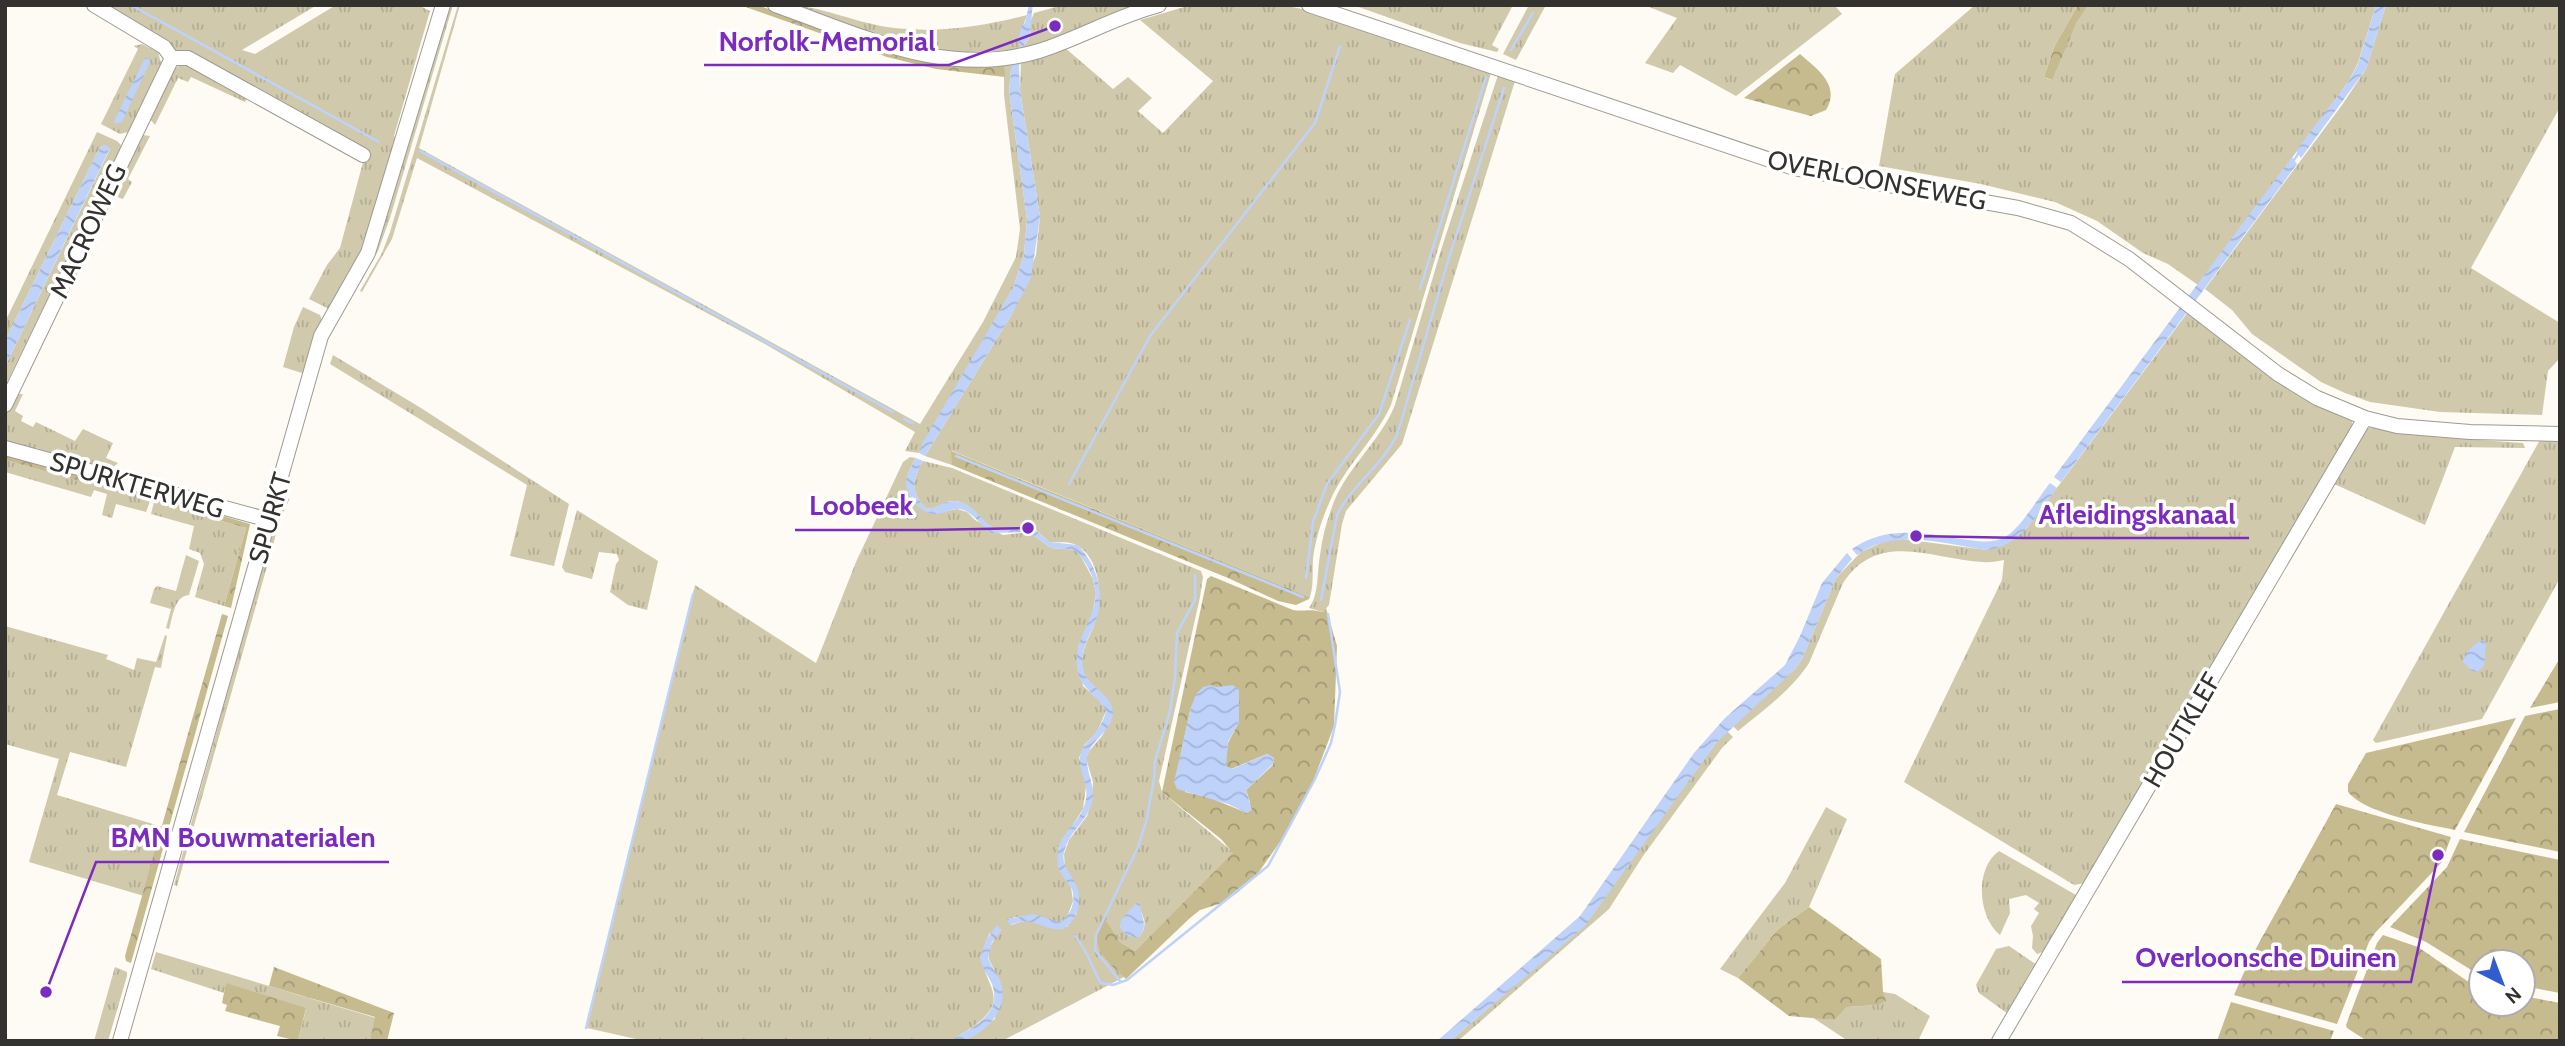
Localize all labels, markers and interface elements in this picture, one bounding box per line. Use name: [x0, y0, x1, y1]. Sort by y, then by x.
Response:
callout: Norfolk-Memorial: [704, 16, 949, 65]
text: Norfolk-Memorial: [718, 24, 936, 58]
street label: OVERLOONSEWEG: [1765, 143, 1989, 217]
street label: MACROWEG: [43, 159, 133, 303]
street label: SPURKTERWEG: [46, 445, 228, 525]
street label: SPURKT: [242, 469, 298, 567]
callout: Loobeek: [795, 481, 927, 530]
text: Loobeek: [809, 488, 913, 522]
callout: Afleidingskanaal: [2024, 489, 2249, 538]
text: Afleidingskanaal: [2038, 497, 2236, 531]
street label: HOUTKLEF: [2136, 667, 2228, 793]
callout: BMN Bouwmaterialen: [96, 813, 389, 862]
text: BMN Bouwmaterialen: [110, 820, 376, 854]
callout: Overloonsche Duinen: [2122, 933, 2411, 982]
text: Overloonsche Duinen: [2135, 940, 2397, 974]
north arrow: [2467, 948, 2537, 1018]
text: N: [2500, 982, 2526, 1008]

